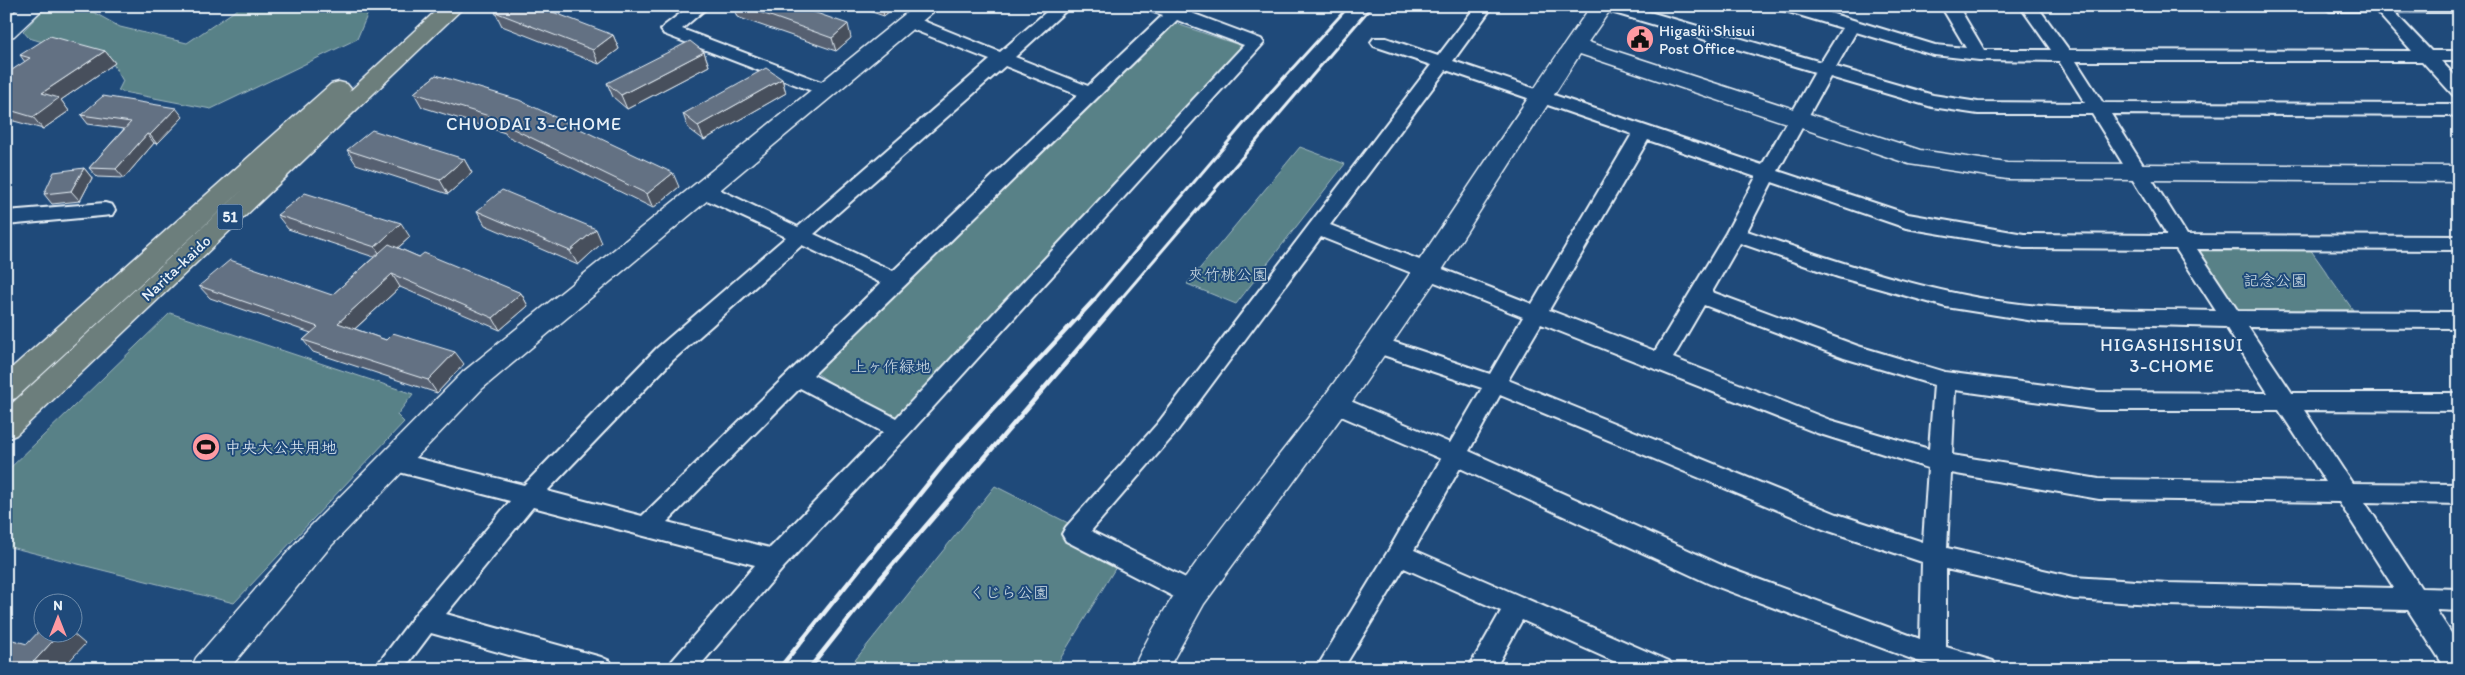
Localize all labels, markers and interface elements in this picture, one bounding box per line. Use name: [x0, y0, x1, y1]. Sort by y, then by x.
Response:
place label: Higashi Shisui Post Office: [1659, 21, 1755, 58]
public building icon: Higashi Shisui Post Office: [1625, 24, 1655, 54]
district label: CHUODAI 3-CHOME: [446, 113, 622, 135]
road number: 51: [218, 204, 242, 230]
street label: Narita-kaido: [137, 231, 215, 305]
park label: 夾竹桃公園: [1188, 265, 1268, 284]
park label: 記念公園: [2243, 271, 2307, 290]
district label: HIGASHISHISUI 3-CHOME: [2100, 334, 2244, 377]
park label: 上ヶ作緑地: [851, 357, 931, 376]
sports icon: 中央大公共用地: [191, 432, 221, 462]
place label: 中央大公共用地: [225, 438, 337, 457]
park label: くじら公園: [969, 583, 1049, 602]
north arrow: [32, 592, 82, 642]
text: N: [53, 597, 63, 614]

